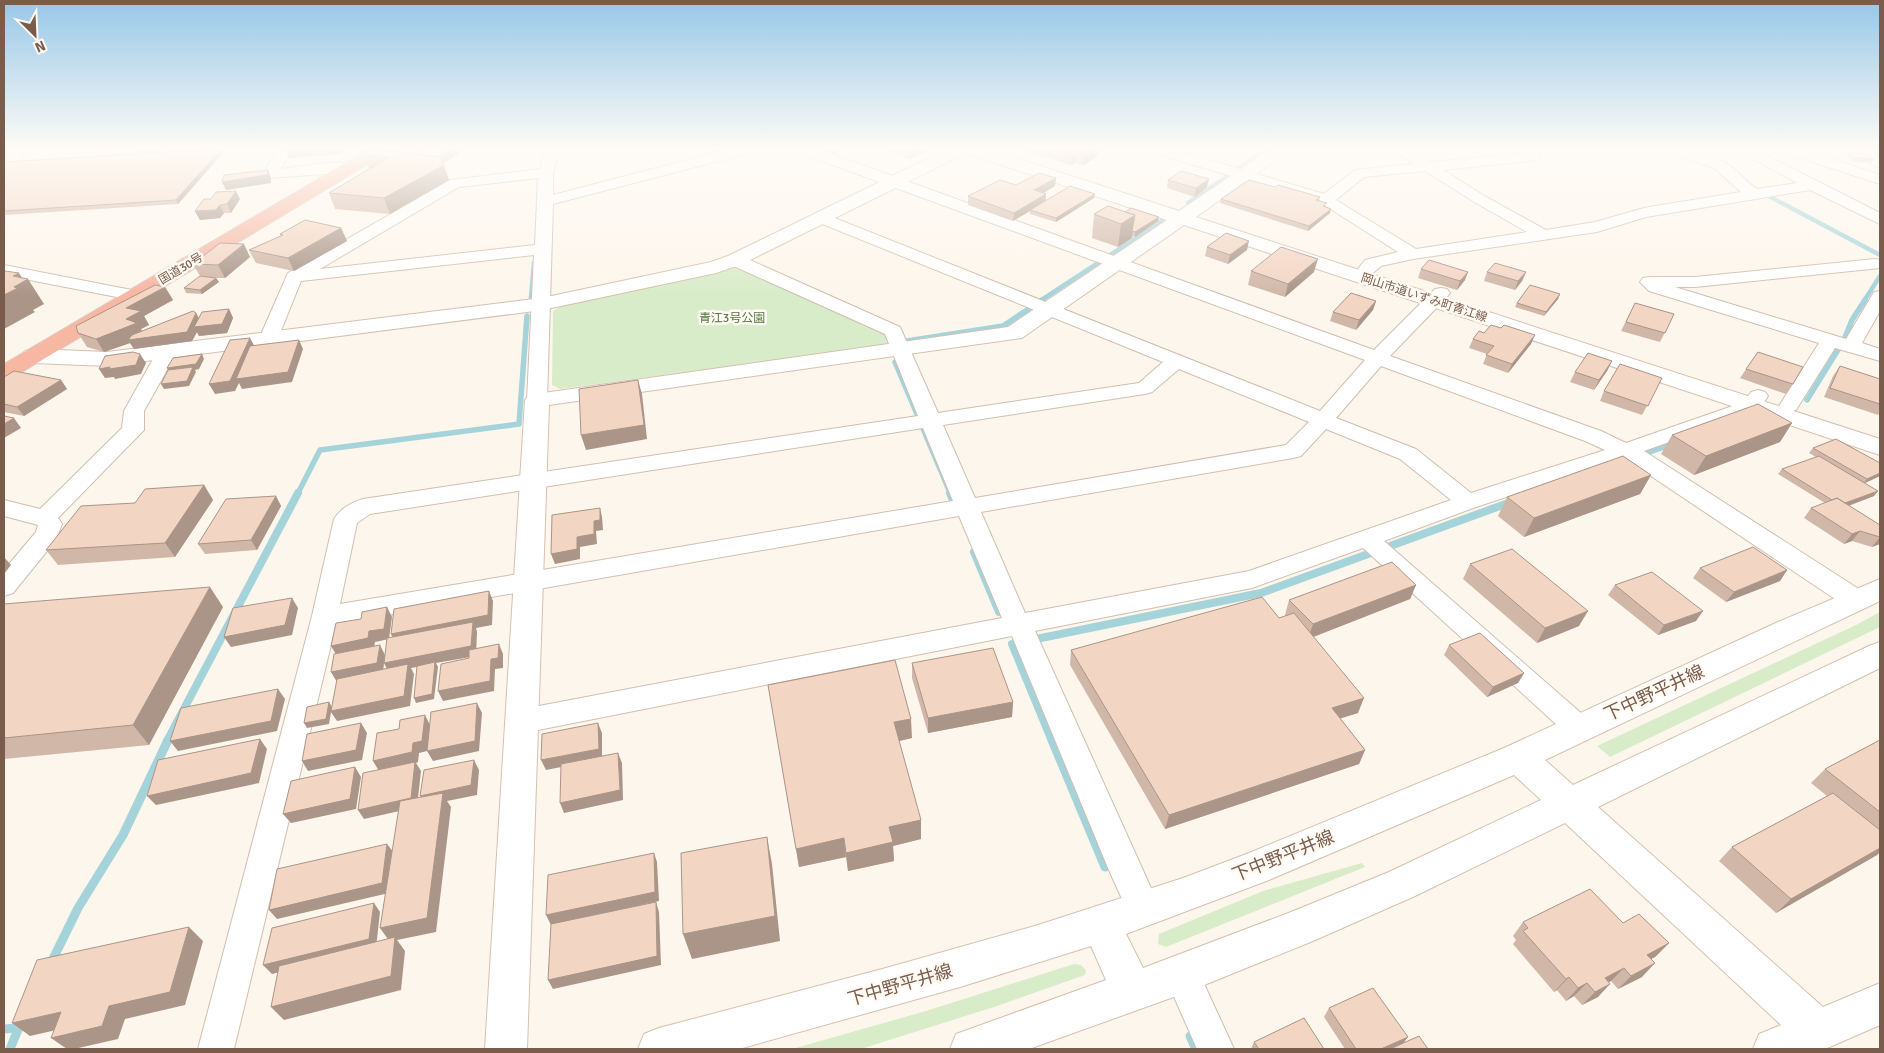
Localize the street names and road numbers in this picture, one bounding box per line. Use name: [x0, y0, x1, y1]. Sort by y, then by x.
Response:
street label: 国道30号: [156, 250, 206, 288]
street label: 岡山市道いずみ町青江線: [1359, 270, 1489, 326]
street label: 下中野平井線: [1600, 660, 1708, 726]
street label: 下中野平井線: [1229, 826, 1337, 886]
street label: 下中野平井線: [845, 960, 955, 1010]

